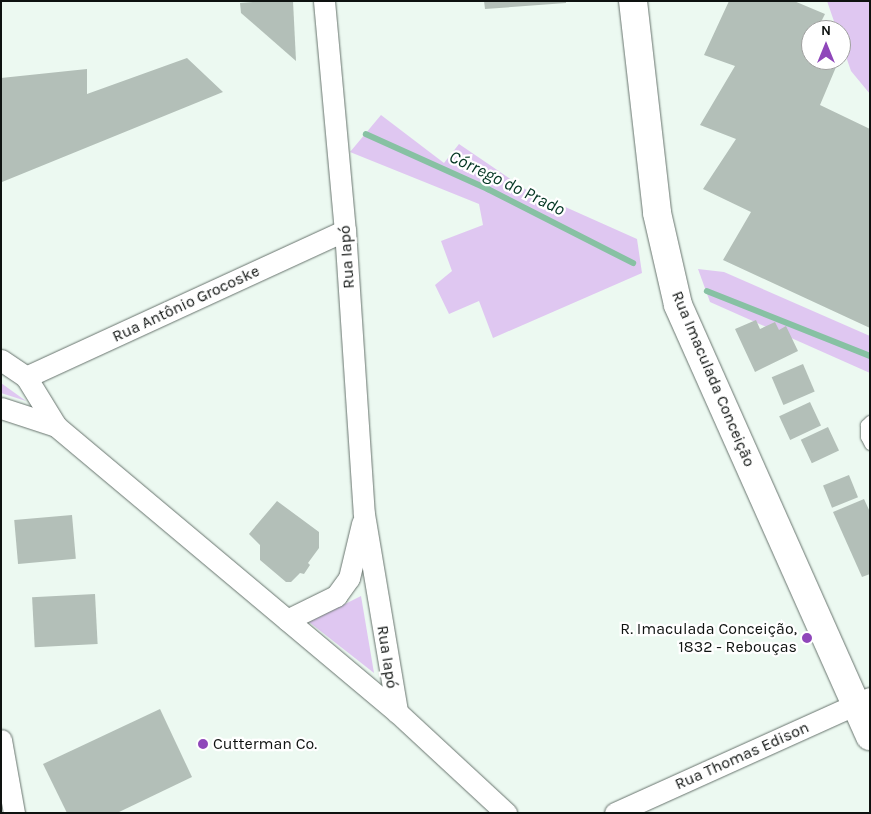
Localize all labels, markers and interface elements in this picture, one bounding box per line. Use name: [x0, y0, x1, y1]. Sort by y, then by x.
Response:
north arrow: [801, 20, 851, 70]
text: N: [821, 22, 831, 39]
water label: Córrego do Prado: [446, 146, 568, 220]
street label: Rua Iapó: [335, 225, 359, 289]
street label: Rua Antônio Grocoske: [109, 261, 263, 347]
street label: Rua Imaculada Conceição: [667, 288, 759, 470]
place label: R. Imaculada Conceição, 1832 - Rebouças: [620, 619, 797, 657]
street label: Rua Iapó: [373, 624, 401, 690]
marker: R. Imaculada Conceição, 1832 - Rebouças: [801, 632, 813, 644]
street label: Rua Thomas Edison: [672, 718, 812, 794]
place label: Cutterman Co.: [213, 734, 317, 754]
marker: Cutterman Co.: [197, 738, 209, 750]

